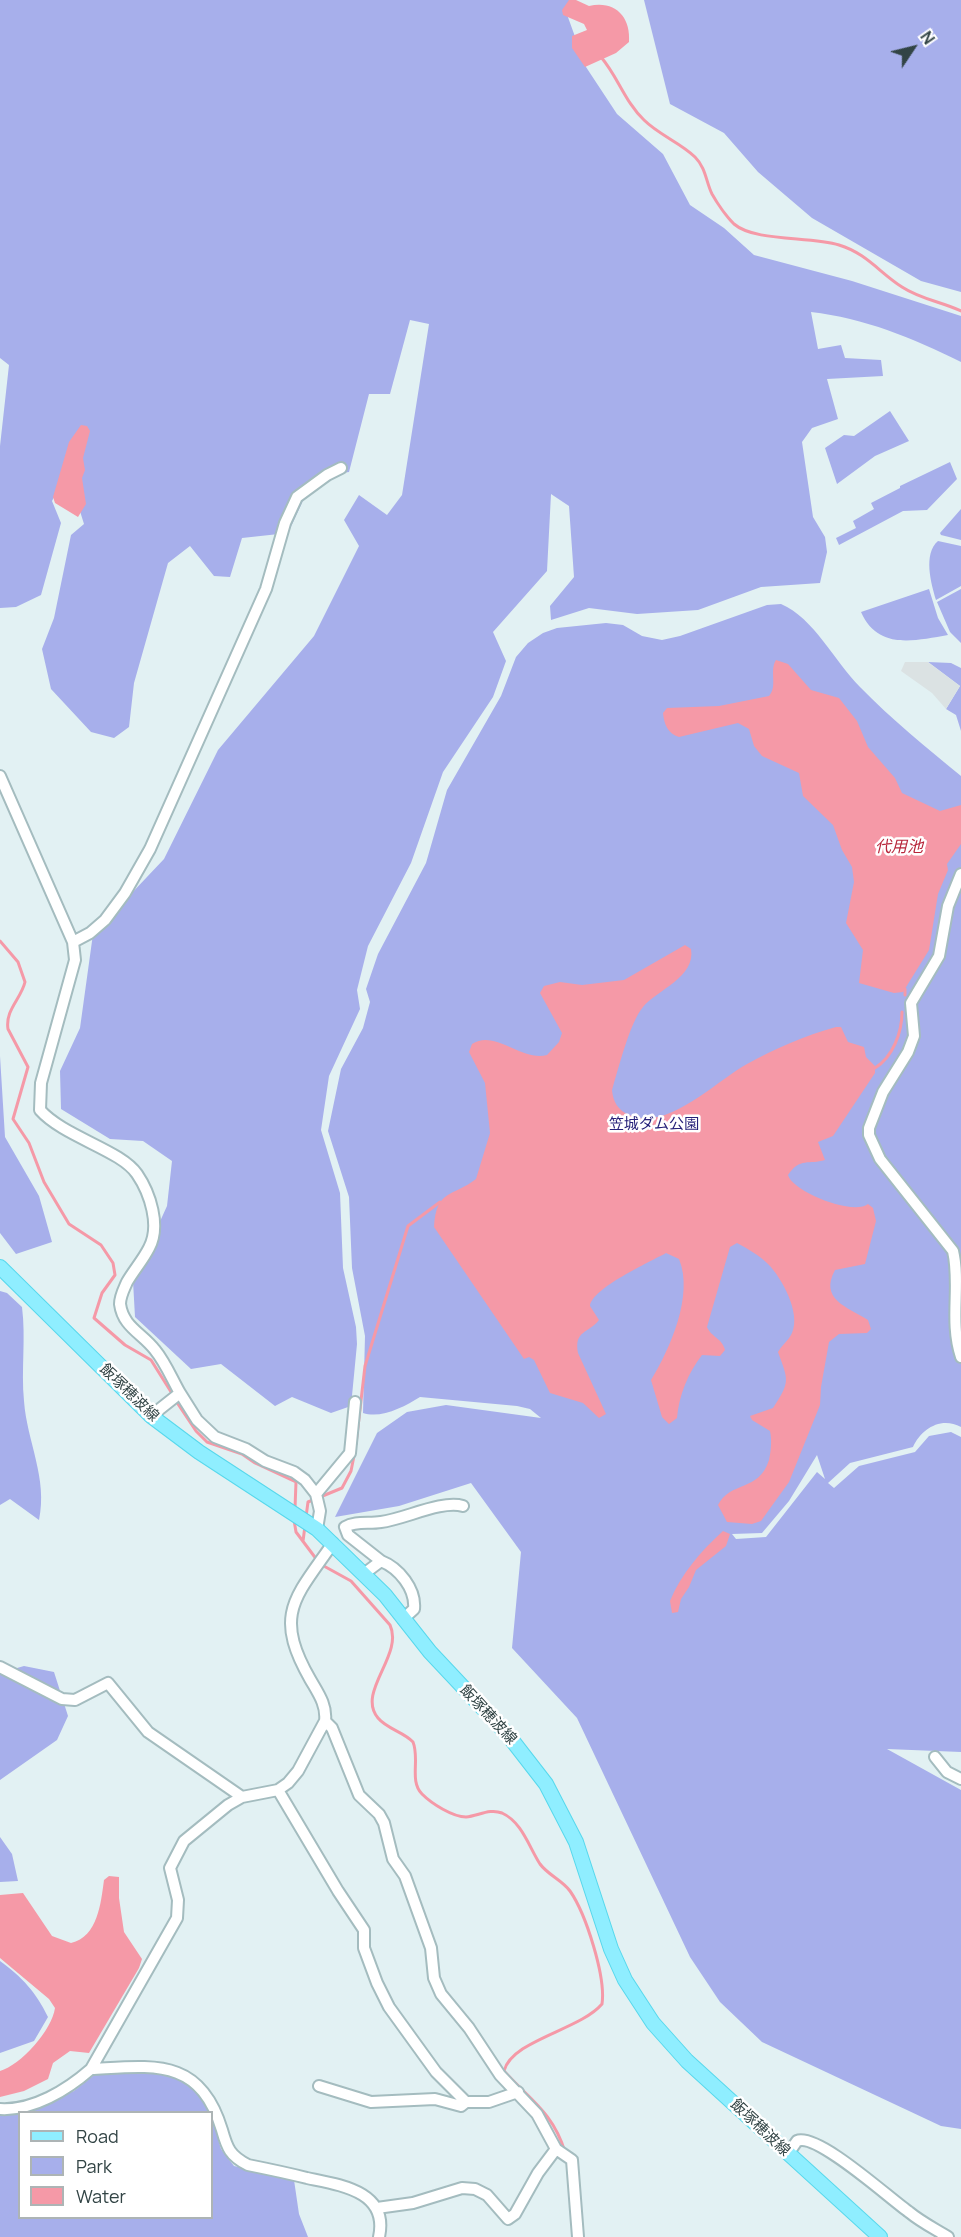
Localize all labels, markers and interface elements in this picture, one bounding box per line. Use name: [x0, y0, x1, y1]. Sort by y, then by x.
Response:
north arrow: [883, 18, 943, 78]
text: N: [915, 27, 940, 49]
water label: 代用池: [875, 838, 923, 858]
park label: 笠城ダム公園: [609, 1116, 699, 1134]
street label: 飯塚穂波線: [96, 1360, 162, 1426]
street label: 飯塚穂波線: [456, 1681, 520, 1749]
street label: 飯塚穂波線: [726, 2096, 794, 2160]
legend: [18, 2111, 213, 2219]
text: Road: [76, 2124, 119, 2148]
text: Park: [76, 2154, 112, 2178]
text: Water: [76, 2184, 126, 2208]

